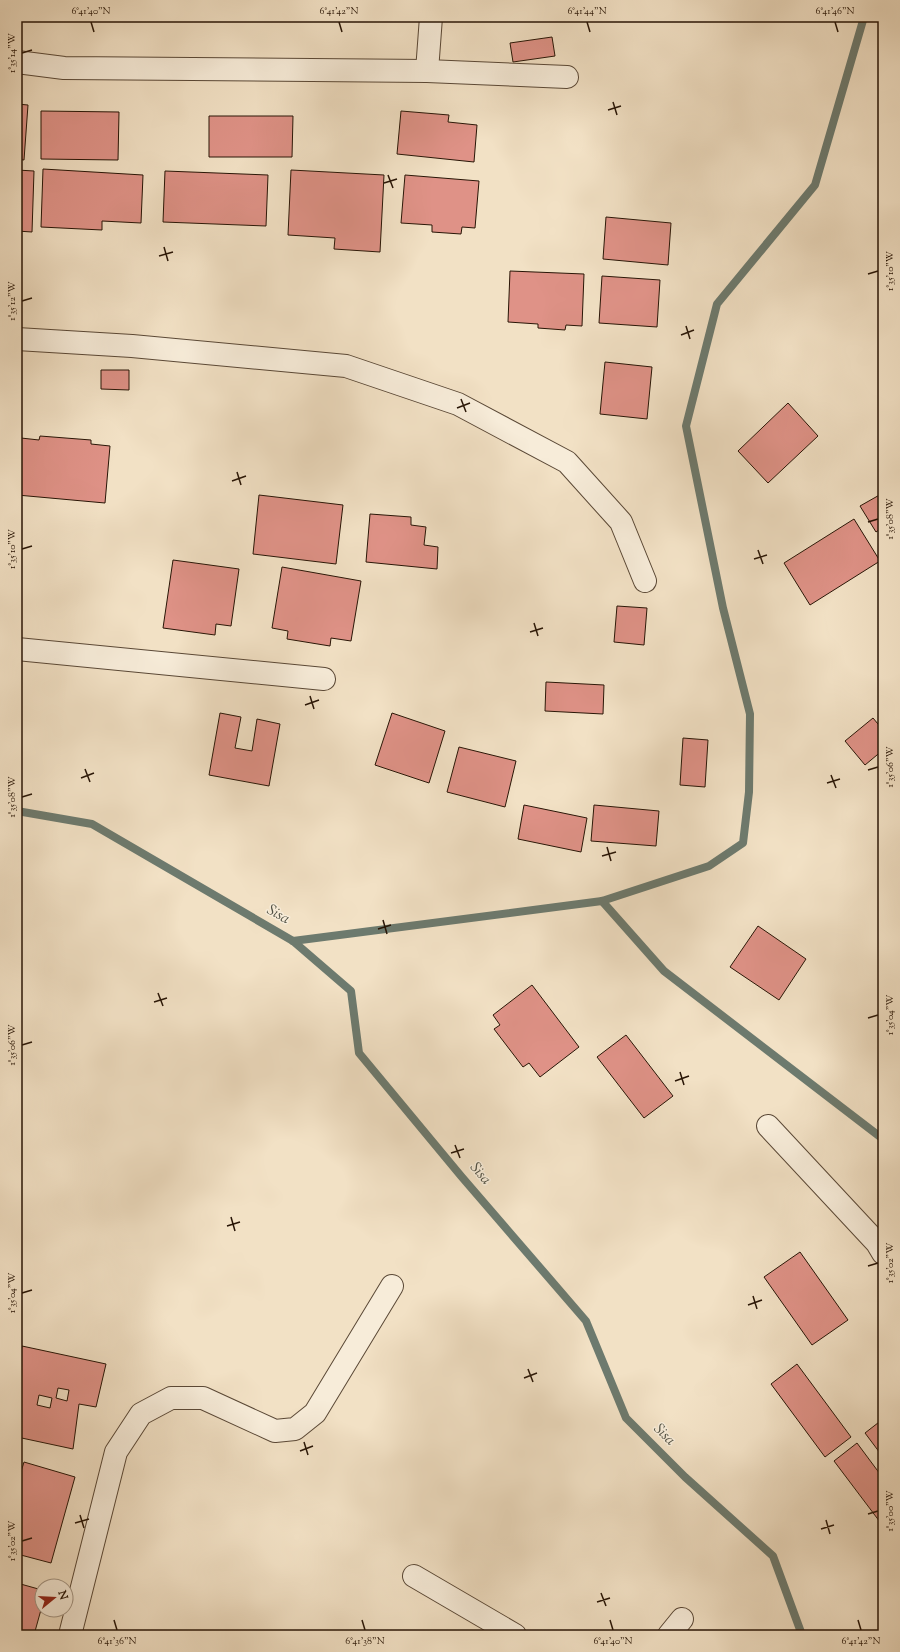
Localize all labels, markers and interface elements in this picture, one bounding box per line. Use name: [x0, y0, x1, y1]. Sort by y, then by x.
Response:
text: 6°41'40"N: [71, 4, 111, 19]
text: 6°41'42"N: [320, 4, 358, 19]
text: 6°41'44"N: [567, 4, 607, 19]
text: 6°41'46"N: [815, 4, 855, 19]
text: 1°35'14"W: [5, 33, 20, 73]
text: 1°35'10"W: [883, 251, 898, 291]
text: 1°35'12"W: [5, 281, 20, 321]
text: 1°35'08"W: [883, 498, 898, 540]
text: 1°35'10"W: [5, 529, 20, 569]
text: 1°35'06"W: [883, 746, 898, 788]
text: 1°35'08"W: [5, 776, 20, 818]
water label: Sisa: [263, 900, 294, 930]
text: 1°35'04"W: [883, 995, 898, 1035]
text: 1°35'06"W: [5, 1024, 20, 1066]
water label: Sisa: [464, 1158, 496, 1190]
text: 1°35'02"W: [883, 1243, 898, 1283]
text: 1°35'04"W: [5, 1273, 20, 1313]
water label: Sisa: [648, 1419, 680, 1451]
text: 1°35'00"W: [883, 1490, 898, 1532]
text: 1°35'02"W: [5, 1521, 20, 1561]
north arrow: [34, 1578, 74, 1618]
text: N: [53, 1588, 72, 1602]
text: 6°41'36"N: [97, 1634, 137, 1649]
text: 6°41'38"N: [345, 1634, 385, 1649]
text: 6°41'40"N: [593, 1634, 633, 1649]
text: 6°41'42"N: [842, 1634, 880, 1649]

